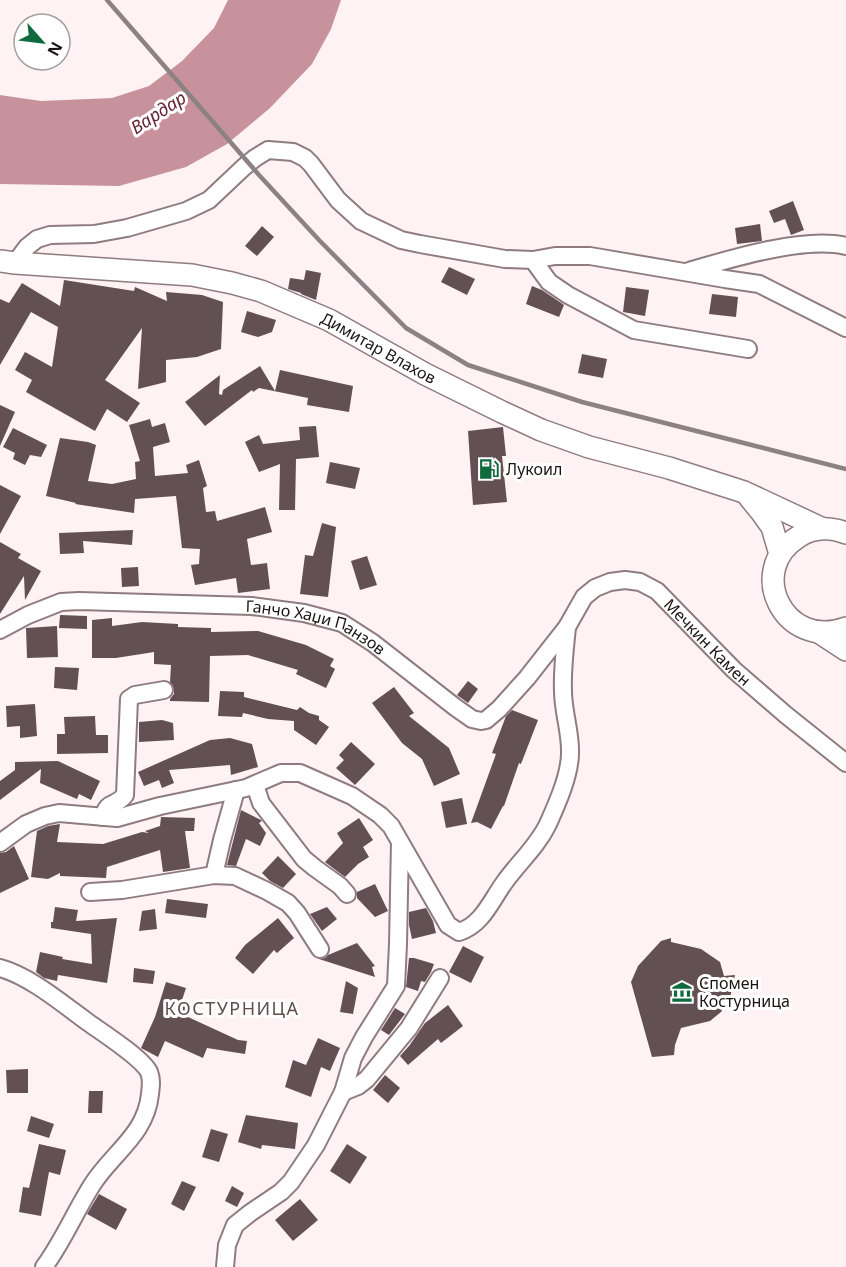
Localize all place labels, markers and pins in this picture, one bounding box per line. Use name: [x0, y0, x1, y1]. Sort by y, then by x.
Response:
fuel station icon: Лукоил: [477, 457, 501, 481]
place label: Лукоил: [506, 458, 562, 480]
place label: Спомен Костурница: [699, 972, 790, 1012]
museum icon: Спомен Костурница: [670, 980, 694, 1004]

